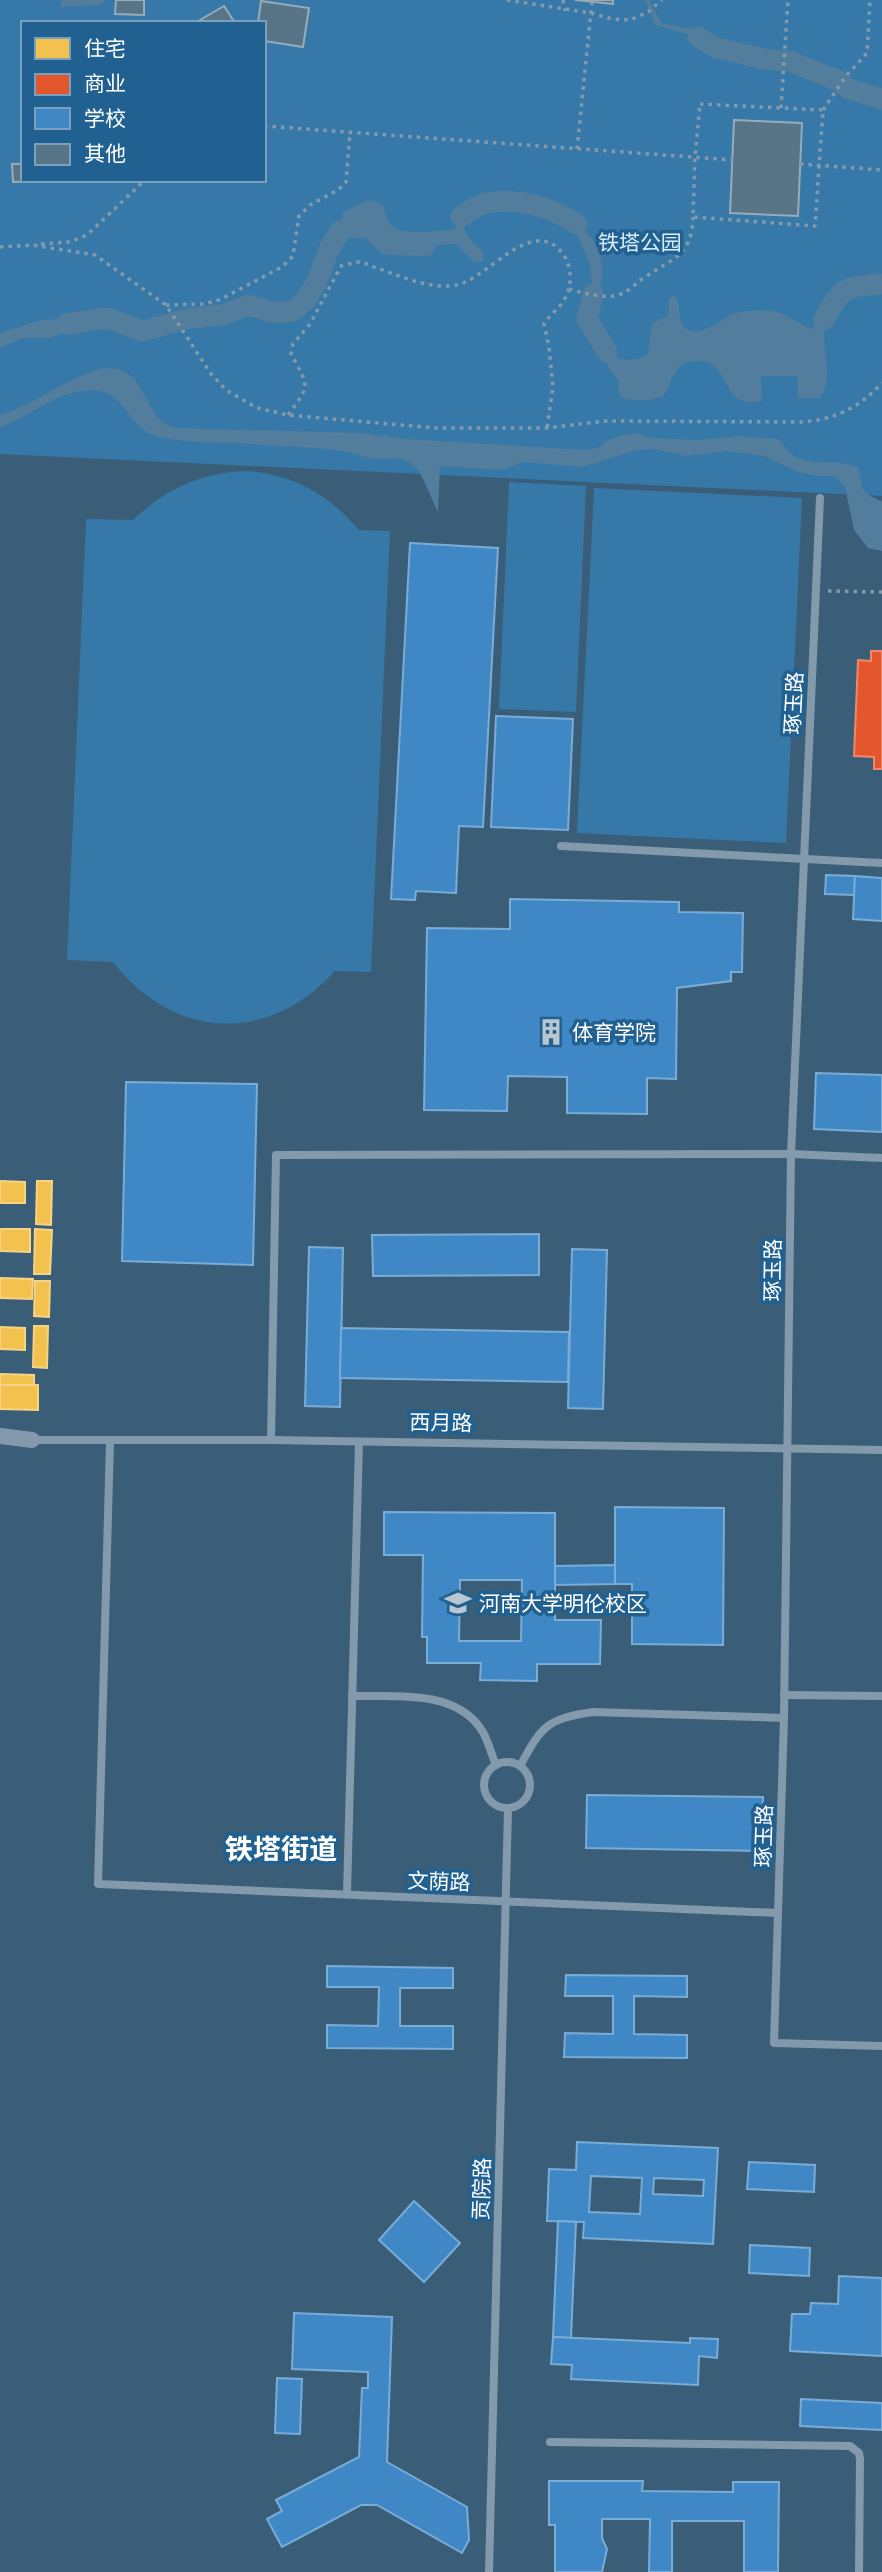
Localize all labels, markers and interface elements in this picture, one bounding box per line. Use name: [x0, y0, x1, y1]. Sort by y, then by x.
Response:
legend: [21, 21, 266, 182]
text: 住宅: [84, 36, 126, 60]
text: 商业: [84, 71, 126, 95]
text: 学校: [84, 106, 126, 130]
text: 其他: [84, 141, 126, 165]
park label: 铁塔公园: [598, 230, 682, 254]
street label: 琢玉路: [779, 671, 807, 735]
building icon: 体育学院: [536, 1017, 566, 1047]
place label: 体育学院: [572, 1020, 656, 1044]
street label: 琢玉路: [759, 1238, 785, 1302]
street label: 西月路: [409, 1409, 473, 1435]
school or university icon: 河南大学明伦校区: [443, 1588, 473, 1618]
place label: 河南大学明伦校区: [479, 1591, 647, 1615]
street label: 琢玉路: [750, 1804, 776, 1868]
district label: 铁塔街道: [225, 1833, 337, 1865]
street label: 文荫路: [407, 1868, 471, 1894]
street label: 贡院路: [468, 2157, 494, 2221]

